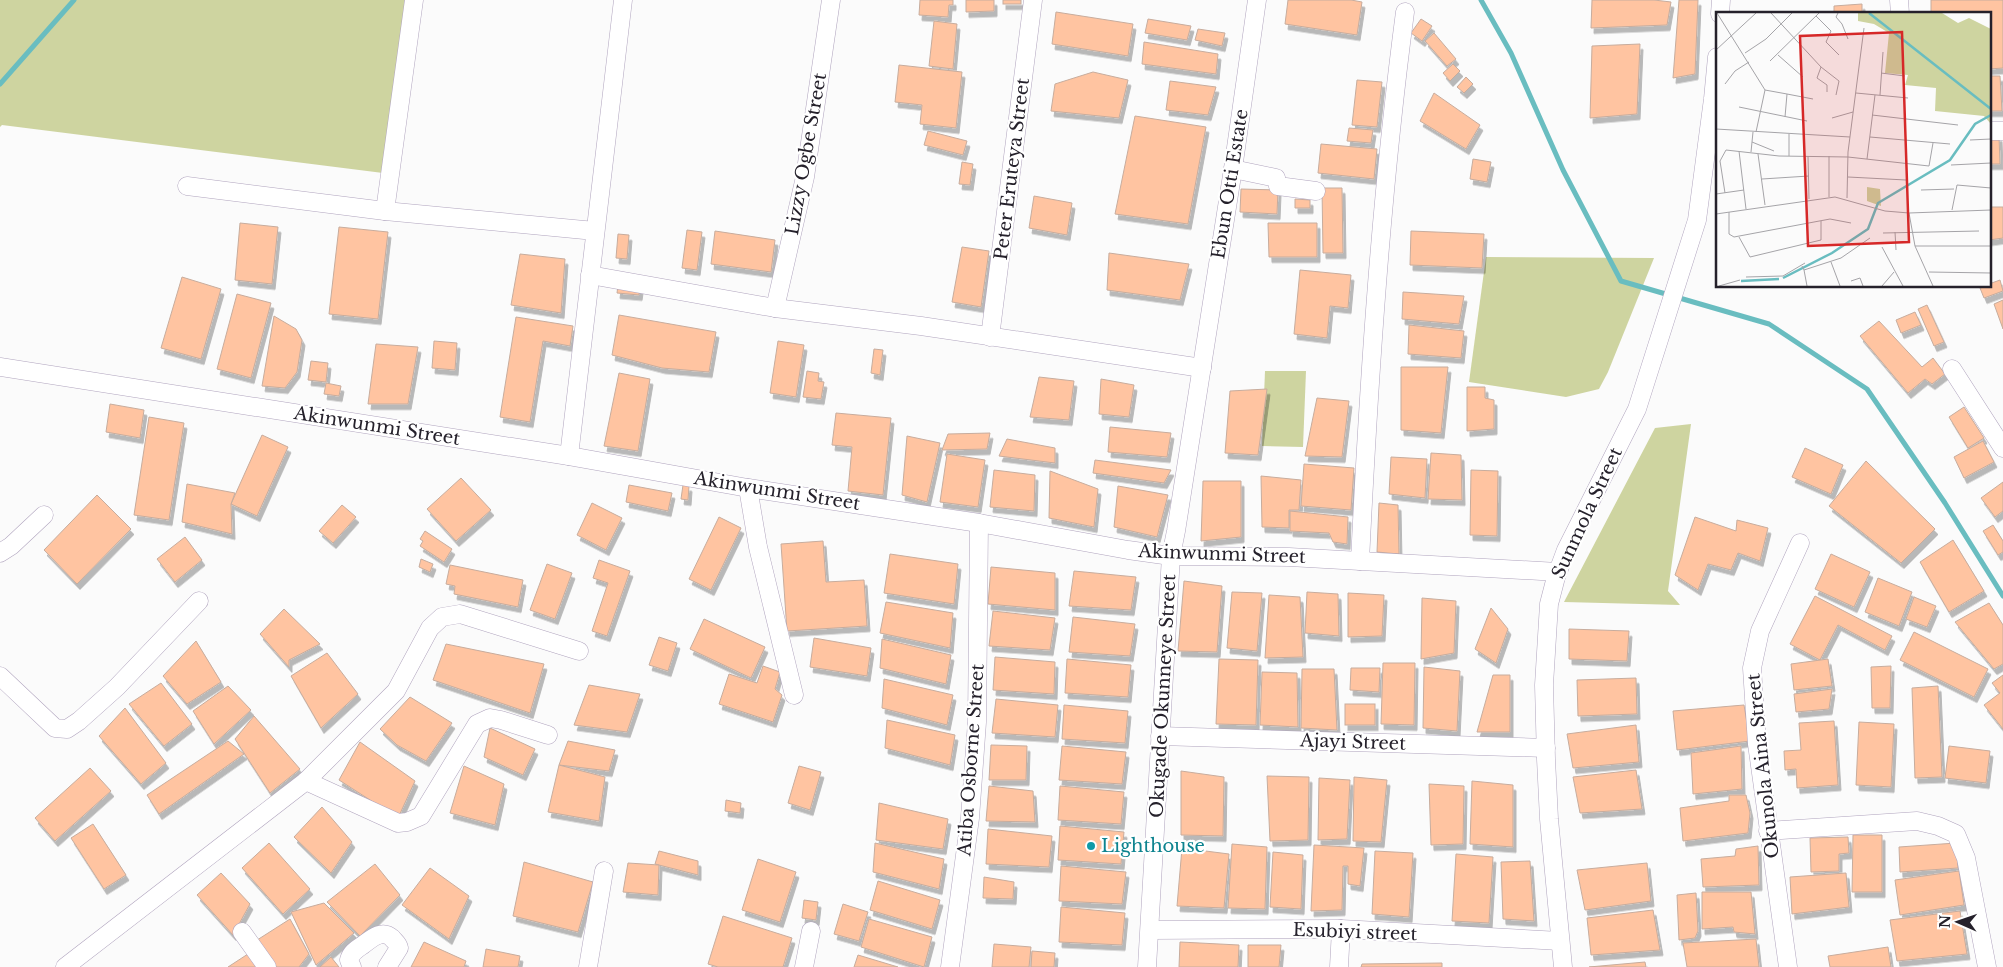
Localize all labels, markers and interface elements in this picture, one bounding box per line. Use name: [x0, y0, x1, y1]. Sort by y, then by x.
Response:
inset map: [1716, 12, 1990, 288]
street label: Lizzy Ogbe Street: [781, 71, 831, 237]
street label: Peter Eruteya Street: [990, 76, 1034, 261]
street label: Ebun Otti Estate: [1207, 107, 1253, 261]
street label: Akinwunmi Street: [291, 402, 462, 450]
street label: Sunmola Street: [1547, 444, 1627, 582]
street label: Akinwunmi Street: [691, 467, 862, 515]
street label: Akinwunmi Street: [1137, 540, 1306, 568]
street label: Okugade Okunneye Street: [1146, 573, 1180, 818]
street label: Atiba Osborne Street: [953, 663, 989, 858]
street label: Okunola Aina Street: [1742, 672, 1784, 860]
street label: Ajayi Street: [1299, 729, 1406, 755]
place label: Lighthouse: [1101, 835, 1205, 857]
marker: Lighthouse: [1085, 840, 1097, 852]
north arrow: [1933, 897, 1983, 947]
text: N: [1936, 915, 1954, 928]
street label: Esubiyi street: [1292, 919, 1418, 945]

